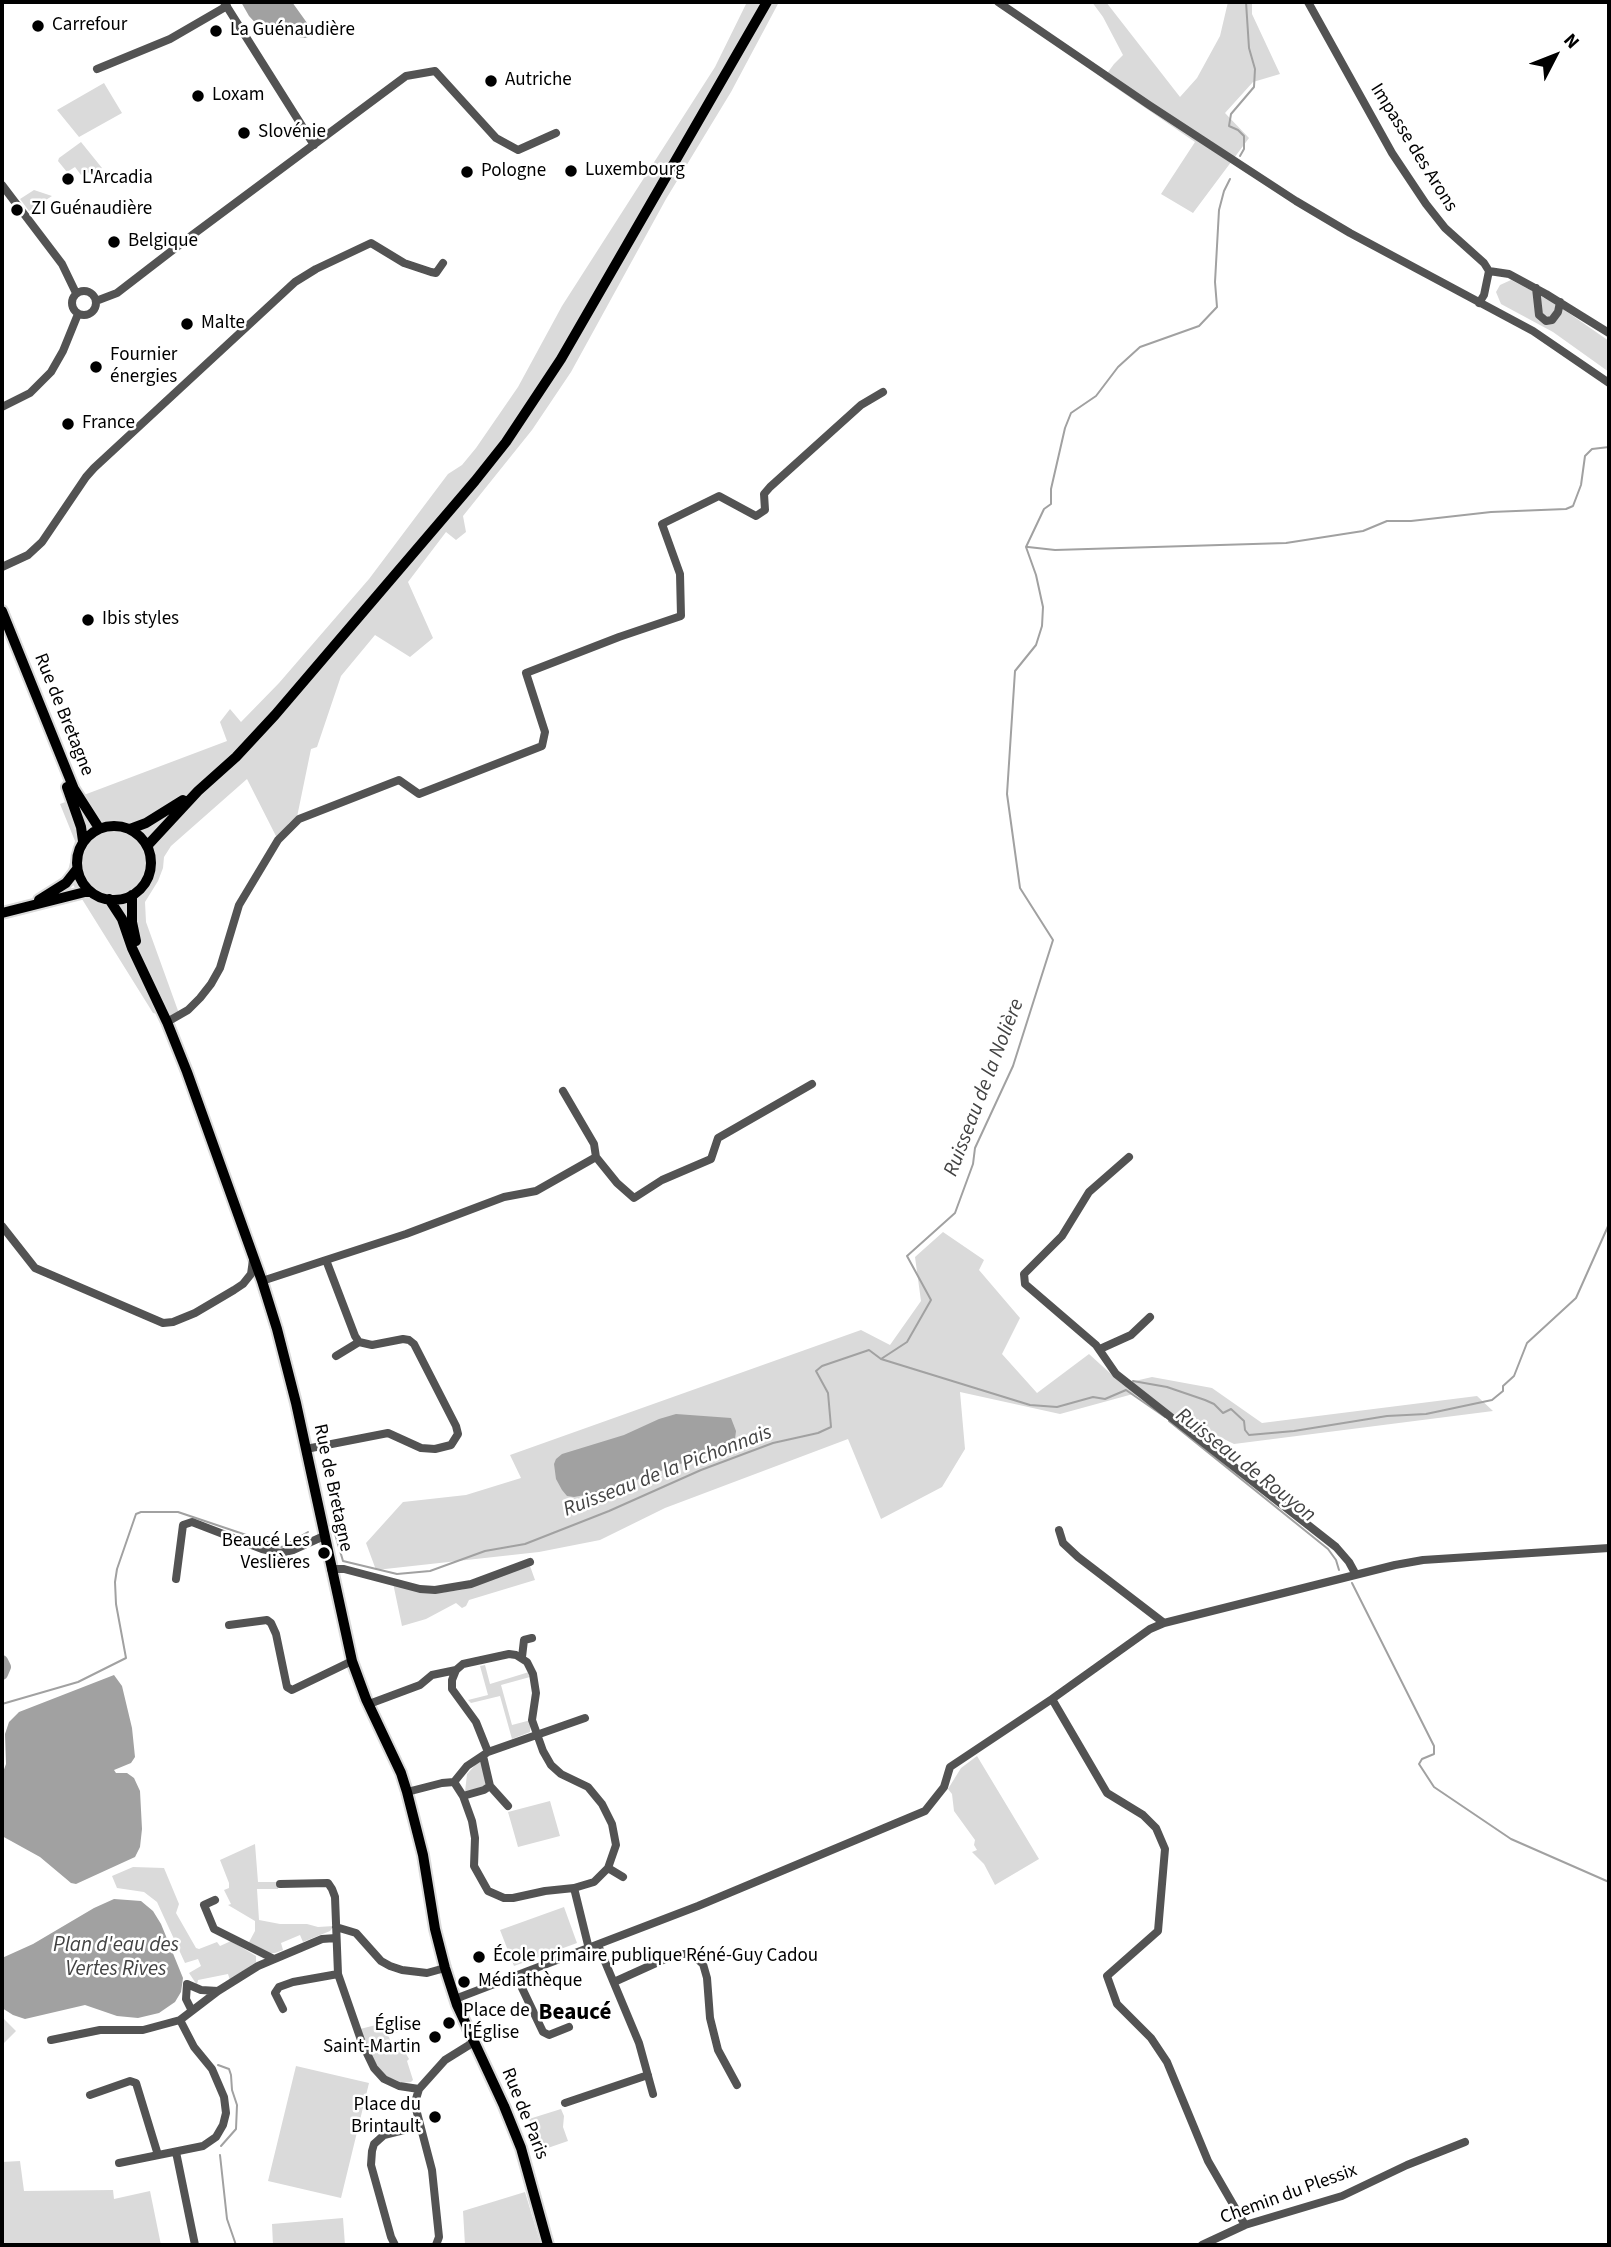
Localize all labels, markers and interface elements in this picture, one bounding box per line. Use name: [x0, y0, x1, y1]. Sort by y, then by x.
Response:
place label: Carrefour: [52, 15, 127, 37]
marker: Carrefour: [30, 18, 46, 34]
place label: La Guénaudière: [230, 20, 355, 42]
north arrow: [1520, 21, 1590, 91]
marker: La Guénaudière: [208, 23, 224, 39]
text: N: [1557, 28, 1585, 55]
place label: Autriche: [505, 70, 572, 92]
marker: Autriche: [483, 73, 499, 89]
street label: Impasse des Arons: [1364, 80, 1462, 216]
place label: Loxam: [212, 85, 265, 107]
marker: Loxam: [190, 88, 206, 104]
place label: Slovénie: [258, 122, 326, 144]
marker: Slovénie: [236, 125, 252, 141]
place label: Luxembourg: [585, 160, 685, 182]
place label: Pologne: [481, 161, 546, 183]
marker: Luxembourg: [563, 163, 579, 179]
marker: Pologne: [459, 164, 475, 180]
place label: L'Arcadia: [82, 168, 153, 190]
marker: L'Arcadia: [60, 171, 76, 187]
place label: ZI Guénaudière: [31, 199, 152, 221]
marker: ZI Guénaudière: [9, 202, 25, 218]
place label: Belgique: [128, 231, 198, 253]
marker: Belgique: [106, 234, 122, 250]
place label: Malte: [201, 313, 245, 335]
marker: Malte: [179, 316, 195, 332]
place label: Fournier énergies: [110, 345, 177, 389]
marker: Fournier énergies: [88, 359, 104, 375]
place label: France: [82, 413, 135, 435]
marker: France: [60, 416, 76, 432]
place label: Ibis styles: [102, 609, 179, 631]
marker: Ibis styles: [80, 612, 96, 628]
street label: Rue de Bretagne: [28, 650, 98, 780]
water label: Ruisseau de la Nolière: [939, 996, 1031, 1180]
water label: Ruisseau de Rouyon: [1170, 1403, 1320, 1529]
water label: Ruisseau de la Pichonnais: [560, 1421, 776, 1523]
street label: Rue de Bretagne: [307, 1422, 357, 1554]
place label: Beaucé Les Veslières: [222, 1531, 310, 1575]
marker: Beaucé Les Veslières: [316, 1545, 332, 1561]
water label: Plan d'eau des Vertes Rives: [53, 1933, 179, 1983]
place label: École primaire publique Réné-Guy Cadou: [493, 1946, 818, 1968]
marker: École primaire publique Réné-Guy Cadou: [471, 1949, 487, 1965]
place label: Médiathèque: [478, 1971, 582, 1993]
marker: Médiathèque: [456, 1974, 472, 1990]
district label: Beaucé: [539, 2000, 611, 2028]
place label: Place de l'Église: [463, 2001, 530, 2045]
place label: Église Saint-Martin: [323, 2015, 421, 2059]
marker: Place de l'Église: [441, 2015, 457, 2031]
marker: Église Saint-Martin: [427, 2029, 443, 2045]
street label: Rue de Paris: [495, 2065, 553, 2163]
place label: Place du Brintault: [351, 2095, 421, 2139]
marker: Place du Brintault: [427, 2109, 443, 2125]
street label: Chemin du Plessix: [1217, 2160, 1361, 2230]

